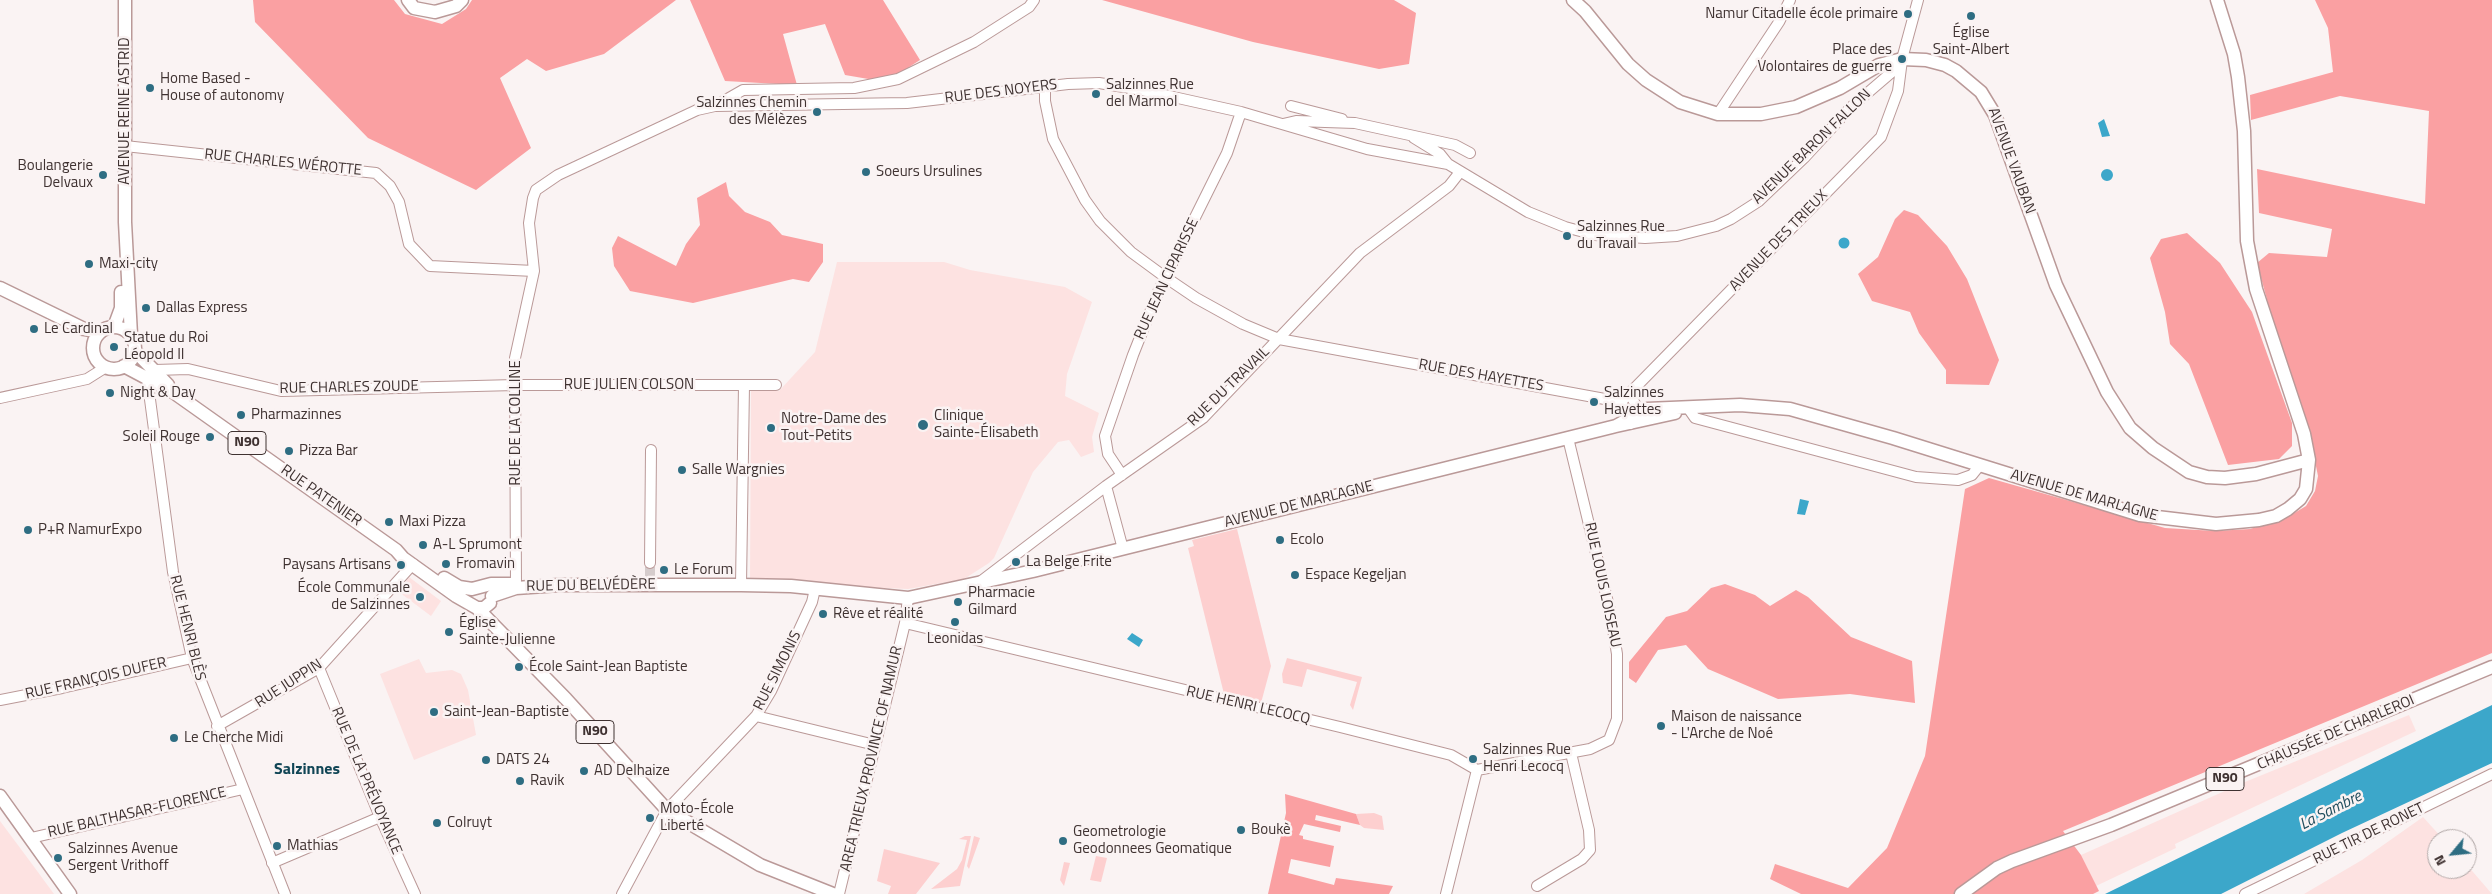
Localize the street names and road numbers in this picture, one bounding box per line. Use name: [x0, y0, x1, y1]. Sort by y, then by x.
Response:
street label: AVENUE REINE ASTRID: [116, 37, 134, 185]
street label: RUE DES NOYERS: [944, 76, 1058, 108]
street label: AVENUE BARON FALLON: [1749, 86, 1875, 208]
street label: AVENUE VAUBAN: [1983, 105, 2039, 217]
street label: RUE CHARLES WÉROTTE: [203, 146, 363, 180]
street label: AVENUE DES TRIEUX: [1726, 187, 1832, 295]
street label: RUE JEAN CIPARISSE: [1131, 215, 1203, 343]
street label: RUE DU TRAVAIL: [1184, 343, 1274, 431]
street label: RUE DES HAYETTES: [1417, 356, 1545, 396]
street label: RUE DE LA COLLINE: [507, 360, 525, 486]
street label: RUE JULIEN COLSON: [564, 376, 694, 394]
street label: RUE CHARLES ZOUDE: [279, 378, 419, 398]
road number: N90: [228, 432, 266, 454]
street label: RUE PATENIER: [277, 461, 365, 531]
street label: AVENUE DE MARLAGNE: [2008, 466, 2160, 526]
street label: AVENUE DE MARLAGNE: [1223, 478, 1375, 532]
street label: RUE LOUIS LOISEAU: [1580, 521, 1624, 649]
street label: RUE HENRI BLÈS: [165, 573, 209, 683]
street label: RUE DU BELVÉDÈRE: [526, 576, 656, 596]
street label: RUE SIMONIS: [750, 628, 806, 714]
street label: AREA TRIEUX PROVINCE OF NAMUR: [837, 644, 907, 874]
street label: RUE FRANÇOIS DUFER: [24, 654, 168, 704]
street label: RUE JUPPIN: [252, 656, 326, 712]
street label: RUE HENRI LECOCQ: [1184, 683, 1312, 729]
street label: CHAUSSÉE DE CHARLEROI: [2255, 692, 2417, 774]
street label: RUE DE LA PRÉVOYANCE: [327, 705, 405, 857]
road number: N90: [576, 720, 614, 744]
road number: N90: [2206, 768, 2244, 791]
street label: RUE BALTHASAR-FLORENCE: [46, 784, 228, 842]
street label: RUE TIR DE RONET: [2311, 799, 2427, 869]

